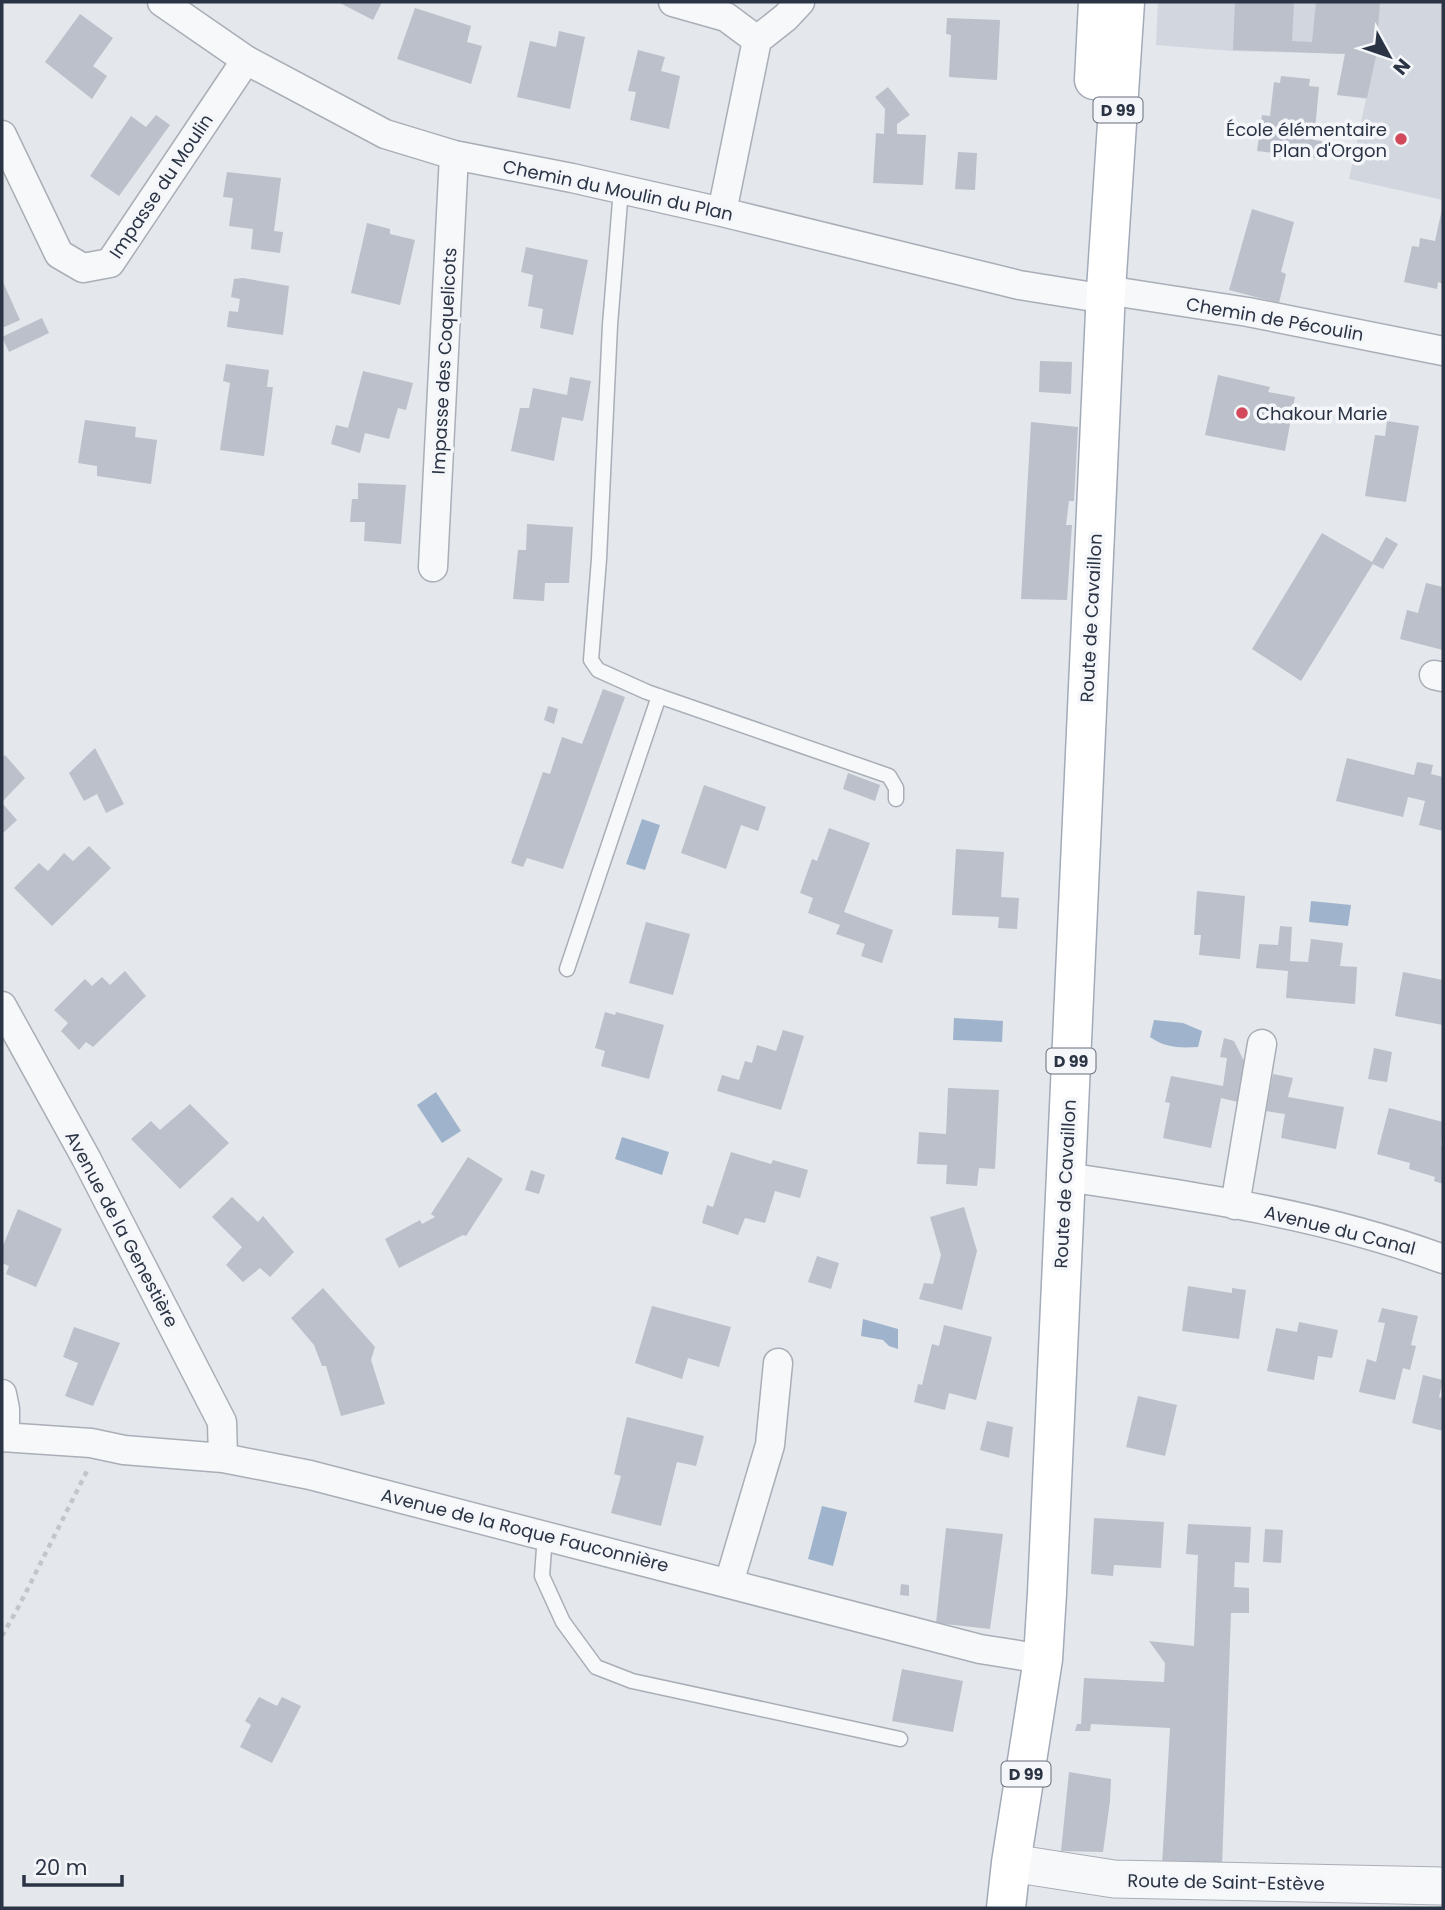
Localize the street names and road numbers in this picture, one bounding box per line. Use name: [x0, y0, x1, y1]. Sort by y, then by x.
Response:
road number: D 99: [1094, 97, 1142, 122]
street label: Impasse du Moulin: [103, 109, 219, 263]
street label: Chemin du Moulin du Plan: [500, 153, 736, 227]
street label: Impasse des Coquelicots: [426, 247, 462, 475]
street label: Chemin de Pécoulin: [1184, 291, 1366, 347]
street label: Route de Cavaillon: [1074, 533, 1108, 703]
road number: D 99: [1046, 1049, 1096, 1074]
street label: Route de Cavaillon: [1048, 1099, 1082, 1269]
street label: Avenue de la Genestière: [60, 1126, 184, 1332]
street label: Avenue du Canal: [1262, 1199, 1418, 1261]
street label: Avenue de la Roque Fauconnière: [378, 1482, 672, 1578]
road number: D 99: [1002, 1762, 1050, 1786]
street label: Route de Saint-Estève: [1127, 1868, 1325, 1896]

